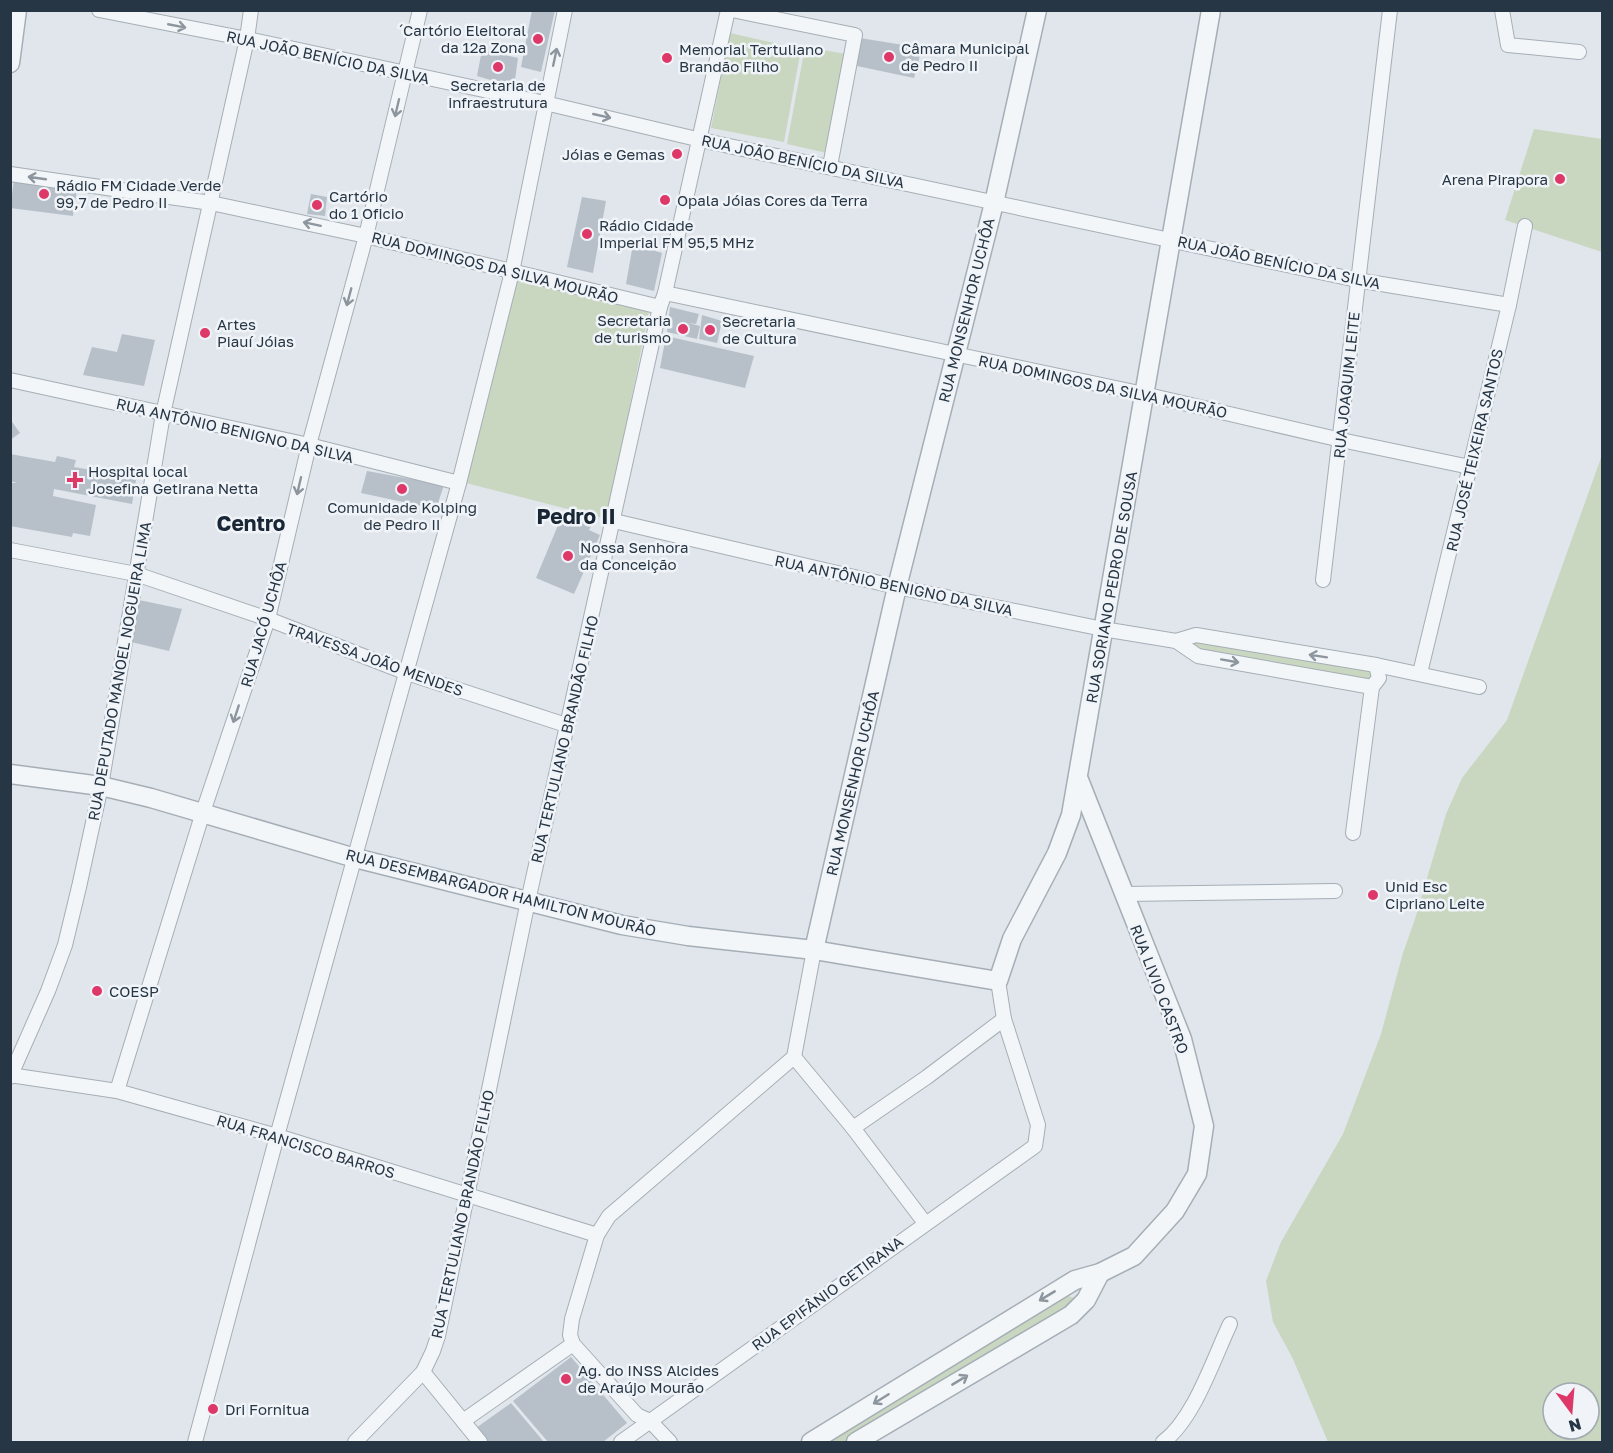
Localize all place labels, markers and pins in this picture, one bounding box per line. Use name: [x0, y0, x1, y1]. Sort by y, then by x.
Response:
place label: ´Cartório Eleitoral da 12ª Zona: [399, 21, 526, 56]
marker: ´Cartório Eleitoral da 12ª Zona: [531, 32, 545, 46]
place label: Câmara Municipal de Pedro II: [901, 39, 1029, 74]
place label: Memorial Tertuliano Brandão Filho: [679, 40, 823, 75]
marker: Câmara Municipal de Pedro II: [882, 50, 896, 64]
marker: Memorial Tertuliano Brandão Filho: [660, 51, 674, 65]
marker: Secretaria de infraestrutura: [491, 60, 505, 74]
place label: Secretaria de infraestrutura: [448, 76, 548, 111]
place label: Jóias e Gemas: [562, 145, 665, 163]
marker: Jóias e Gemas: [670, 147, 684, 161]
place label: Arena Pirapora: [1442, 170, 1548, 188]
marker: Arena Pirapora: [1553, 172, 1567, 186]
place label: Rádio FM Cidade Verde 99,7 de Pedro II: [56, 176, 221, 211]
marker: Rádio FM Cidade Verde 99,7 de Pedro II: [37, 187, 51, 201]
place label: Cartório do 1 Oficio: [329, 187, 404, 222]
place label: Opala Jóias Cores da Terra: [677, 191, 868, 209]
marker: Opala Jóias Cores da Terra: [658, 193, 672, 207]
marker: Cartório do 1 Oficio: [310, 198, 324, 212]
place label: Rádio Cidade Imperial FM 95,5 MHz: [599, 216, 754, 251]
marker: Rádio Cidade Imperial FM 95,5 MHz: [580, 227, 594, 241]
place label: Secretaria de turismo: [594, 311, 671, 346]
place label: Secretaria de Cultura: [722, 312, 797, 347]
place label: Artes Piauí Jóias: [217, 315, 294, 350]
marker: Secretaria de turismo: [676, 322, 690, 336]
marker: Secretaria de Cultura: [703, 323, 717, 337]
marker: Artes Piauí Jóias: [198, 326, 212, 340]
place label: Hospital local Josefina Getirana Netta: [88, 462, 258, 497]
marker: Hospital local Josefina Getirana Netta: [66, 471, 84, 489]
marker: Comunidade Kolping de Pedro II: [395, 482, 409, 496]
place label: Comunidade Kolping de Pedro II: [327, 498, 477, 533]
place label: Nossa Senhora da Conceição: [580, 538, 688, 573]
marker: Nossa Senhora da Conceição: [561, 549, 575, 563]
place label: Unid Esc Cipriano Leite: [1385, 877, 1485, 912]
marker: Unid Esc Cipriano Leite: [1366, 888, 1380, 902]
place label: COESP: [109, 982, 159, 1000]
marker: COESP: [90, 984, 104, 998]
place label: Ag. do INSS Alcides de Araújo Mourão: [578, 1361, 719, 1396]
marker: Ag. do INSS Alcides de Araújo Mourão: [559, 1372, 573, 1386]
place label: Dri Fornitua: [225, 1400, 310, 1418]
marker: Dri Fornitua: [206, 1402, 220, 1416]

